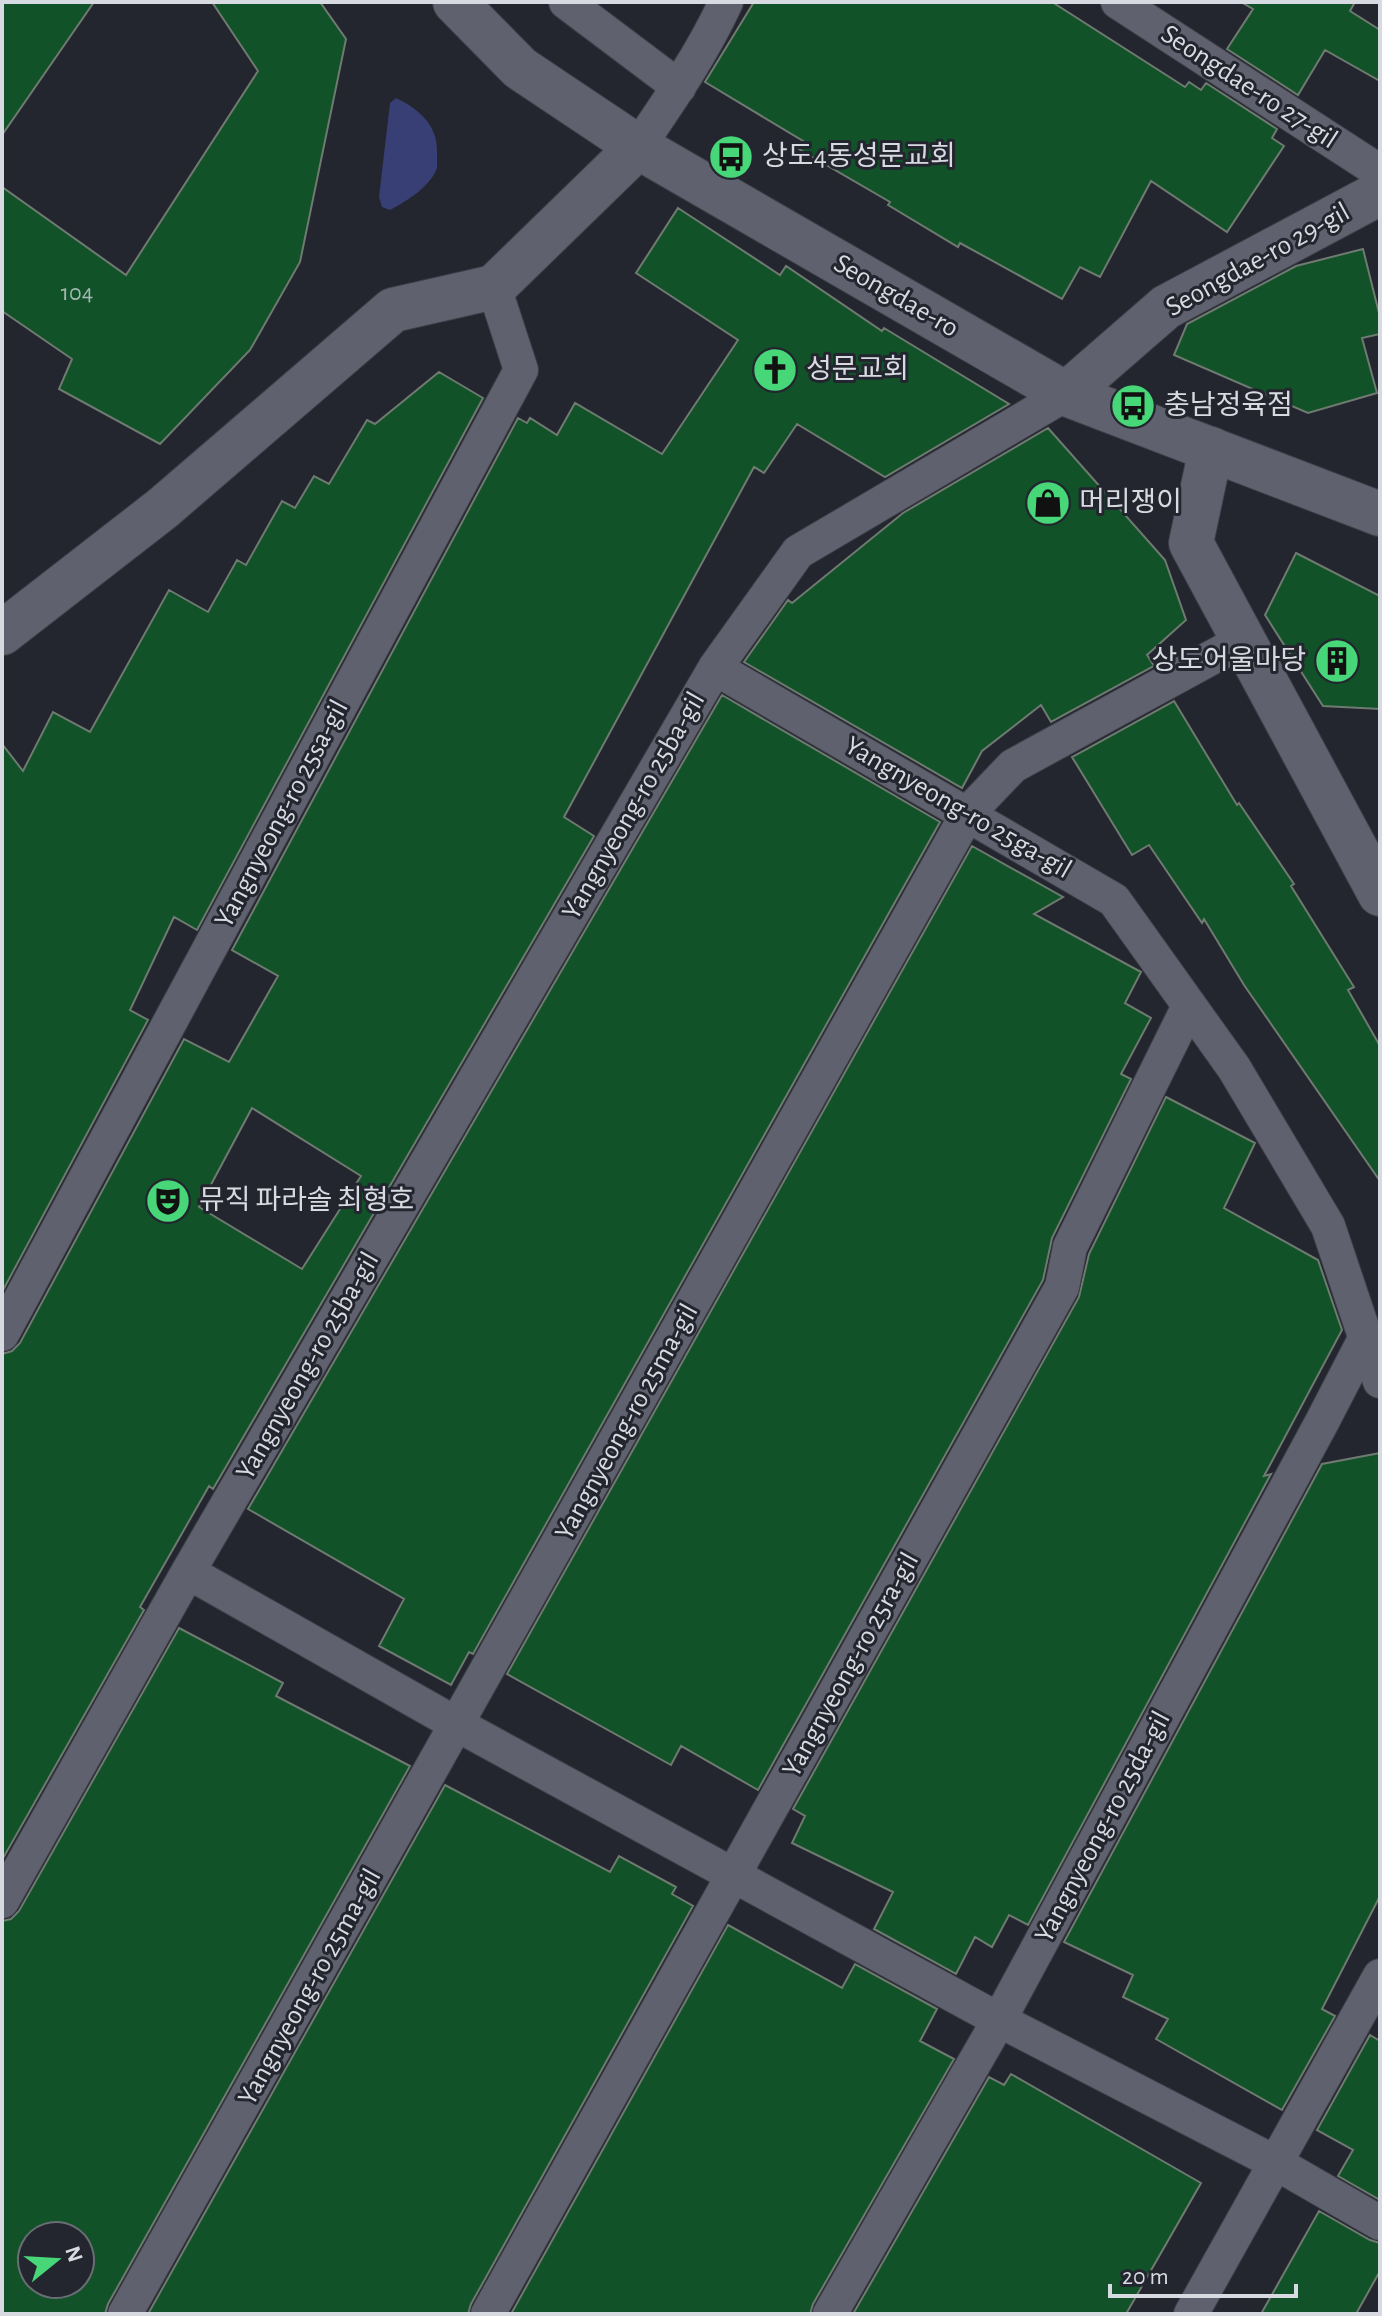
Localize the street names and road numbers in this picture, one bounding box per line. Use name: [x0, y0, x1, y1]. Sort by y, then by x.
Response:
street label: Seongdae-ro 27-gil: [1156, 20, 1342, 154]
street label: Seongdae-ro 29-gil: [1161, 198, 1355, 322]
street label: Seongdae-ro: [829, 249, 963, 343]
street label: Yangnyeong-ro 25ba-gil: [558, 688, 710, 924]
street label: Yangnyeong-ro 25sa-gil: [210, 696, 354, 932]
street label: Yangnyeong-ro 25ga-gil: [840, 732, 1076, 884]
street label: Yangnyeong-ro 25ba-gil: [232, 1248, 384, 1484]
street label: Yangnyeong-ro 25ma-gil: [550, 1299, 704, 1545]
street label: Yangnyeong-ro 25ra-gil: [778, 1548, 924, 1782]
street label: Yangnyeong-ro 25da-gil: [1030, 1707, 1176, 1947]
street label: Yangnyeong-ro 25ma-gil: [233, 1864, 387, 2110]

